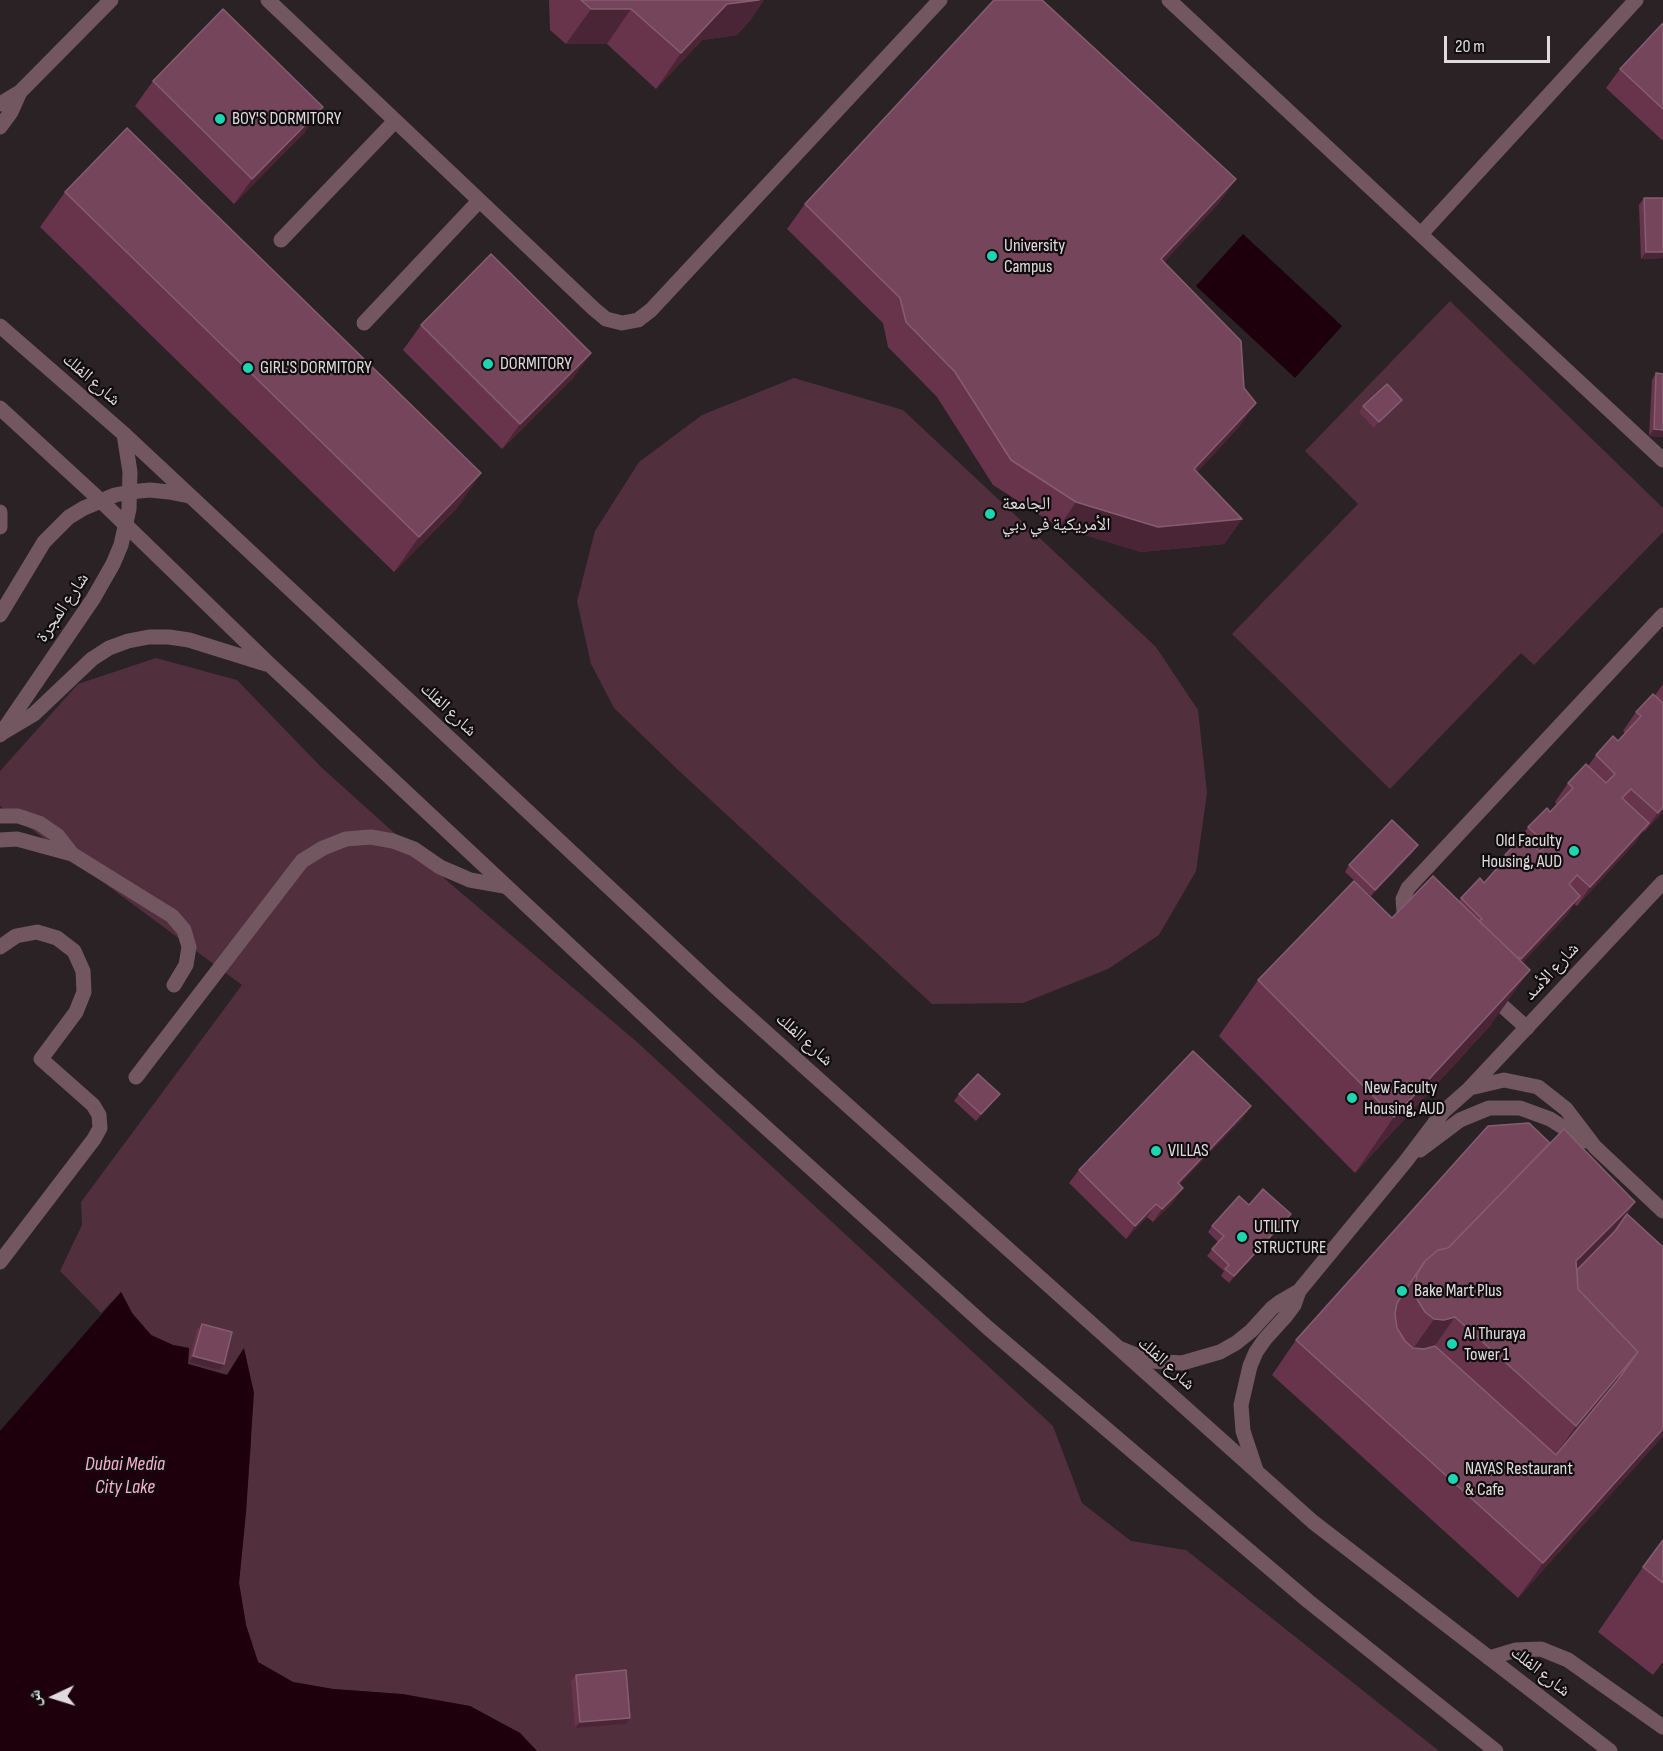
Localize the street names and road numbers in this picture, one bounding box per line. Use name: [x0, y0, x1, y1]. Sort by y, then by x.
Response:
street label: شارع الفلك: [58, 349, 124, 411]
street label: شارع المجرة: [32, 569, 94, 647]
street label: شارع الفلك: [415, 678, 481, 742]
street label: شارع الأسد: [1520, 939, 1584, 1005]
street label: شارع الفلك: [771, 1009, 837, 1071]
street label: شارع الفلك: [1133, 1333, 1199, 1395]
street label: شارع الفلك: [1506, 1642, 1574, 1702]

